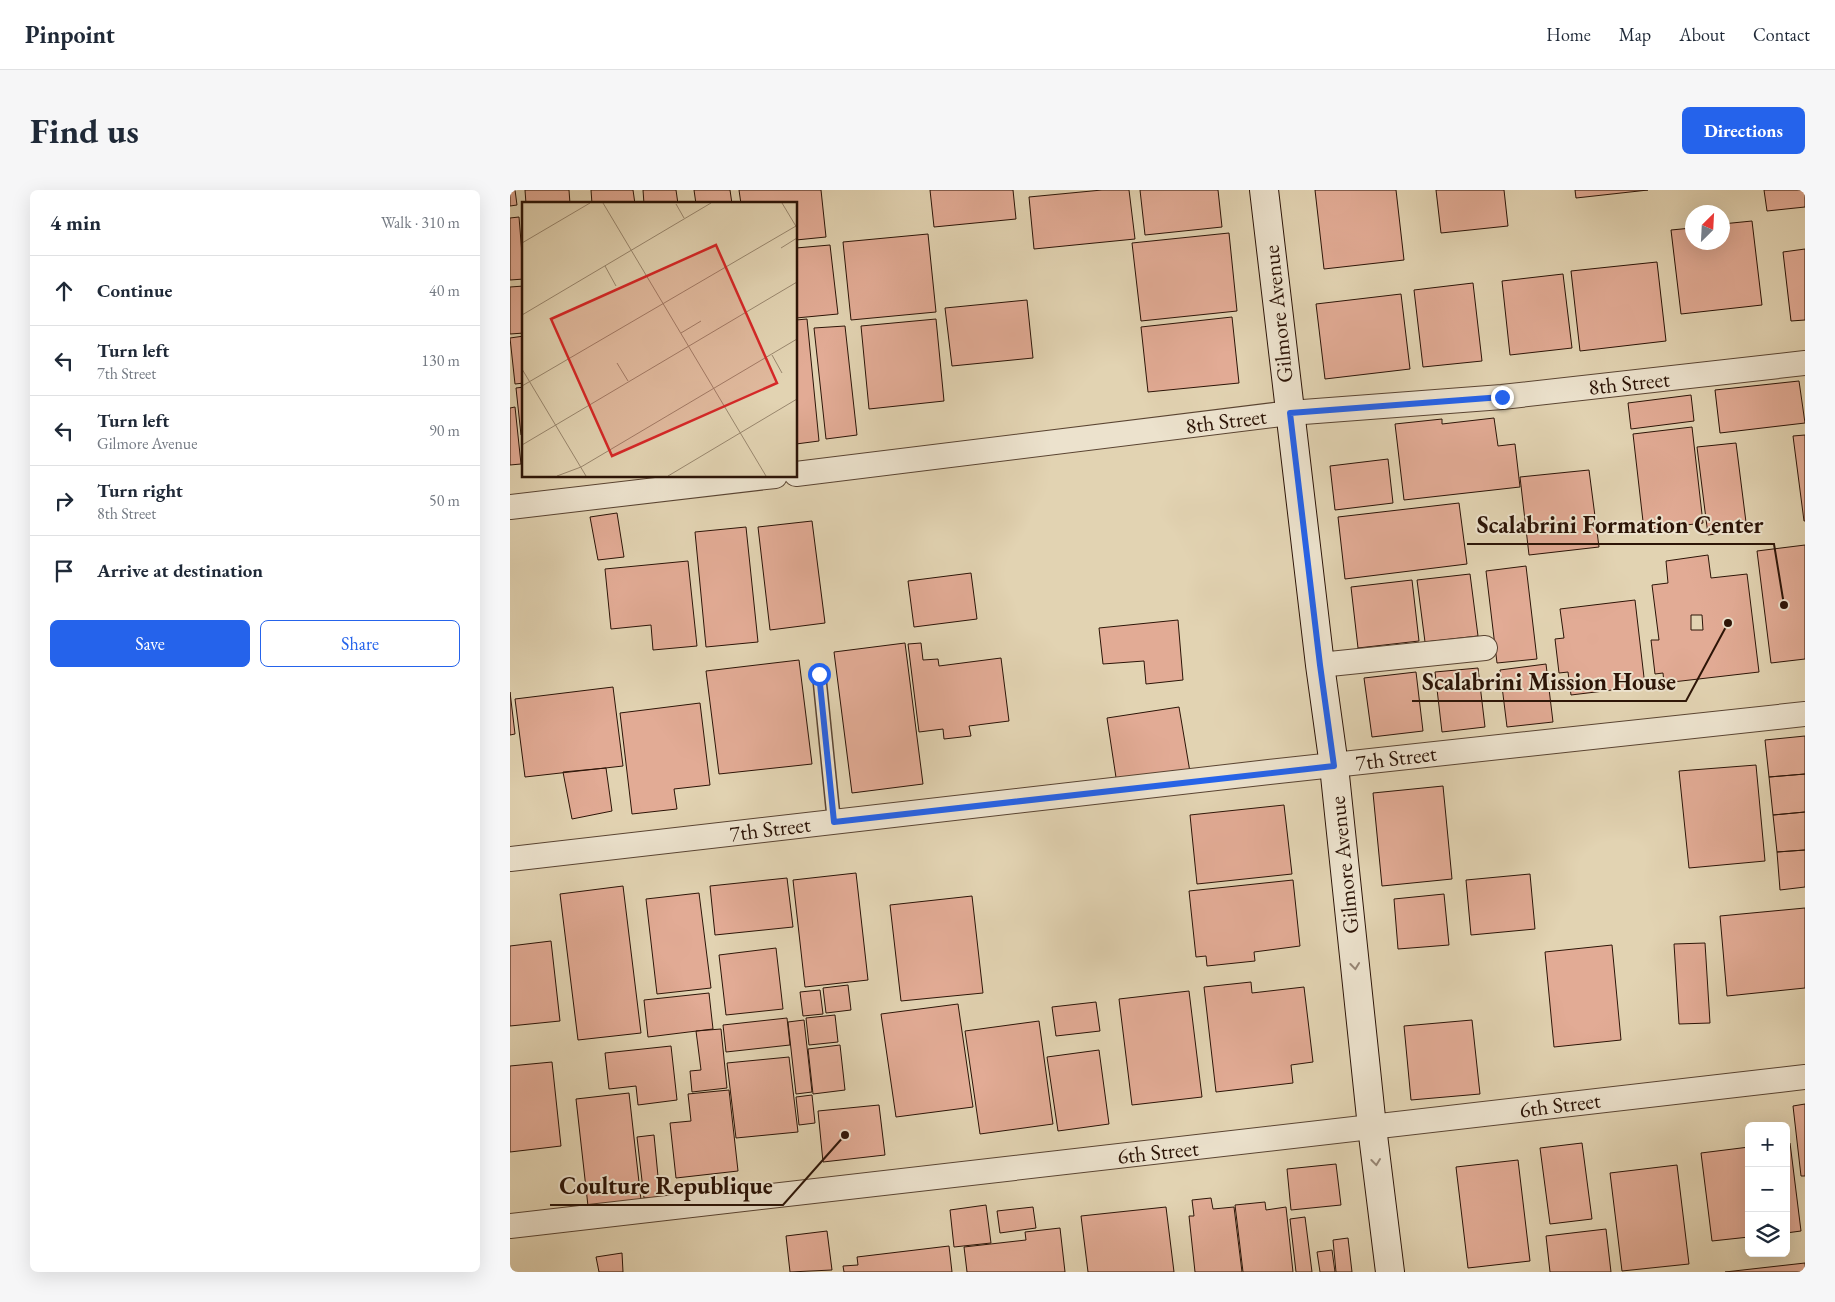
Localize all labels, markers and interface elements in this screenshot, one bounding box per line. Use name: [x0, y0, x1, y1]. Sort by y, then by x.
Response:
text: Pinpoint: [25, 19, 115, 50]
text: Home: [1546, 23, 1591, 46]
text: Map: [1619, 23, 1651, 46]
text: About: [1679, 23, 1725, 46]
text: Contact: [1753, 23, 1810, 46]
button: Directions: [1682, 107, 1805, 154]
text: Find us: [30, 108, 139, 153]
inset map: [522, 202, 798, 478]
north arrow: [1685, 205, 1730, 250]
text: 4 min: [50, 209, 101, 236]
text: Walk · 310 m: [381, 212, 460, 233]
street label: Gilmore Avenue: [1256, 243, 1300, 384]
icon: ahead: [50, 277, 78, 305]
text: Continue: [97, 278, 172, 303]
text: 40 m: [429, 280, 460, 301]
text: Turn left: [97, 338, 169, 363]
icon: left: [50, 347, 78, 375]
text: 130 m: [421, 350, 460, 371]
text: 7th Street: [97, 363, 156, 384]
street label: 8th Street: [1587, 364, 1671, 402]
route end: [1491, 386, 1514, 409]
street label: 8th Street: [1184, 402, 1268, 440]
text: Turn left: [97, 408, 169, 433]
icon: left: [50, 417, 78, 445]
text: 90 m: [429, 420, 460, 441]
text: Gilmore Avenue: [97, 433, 198, 454]
text: Turn right: [97, 478, 183, 503]
icon: right: [50, 487, 78, 515]
text: 50 m: [429, 490, 460, 511]
text: 8th Street: [97, 503, 156, 524]
callout: Scalabrini Formation Center: [1467, 505, 1774, 544]
text: Scalabrini Formation Center: [1477, 509, 1763, 540]
icon: arrive: [50, 557, 78, 585]
text: Arrive at destination: [97, 558, 263, 583]
button: Save: [50, 620, 250, 667]
button: Share: [260, 620, 460, 667]
callout: Scalabrini Mission House: [1412, 662, 1686, 701]
route start: [808, 663, 831, 686]
text: Scalabrini Mission House: [1422, 666, 1676, 697]
street label: 7th Street: [1354, 739, 1438, 777]
street label: Gilmore Avenue: [1322, 794, 1366, 935]
street label: 7th Street: [728, 810, 812, 848]
one-way arrow: [1349, 962, 1360, 970]
street label: 6th Street: [1518, 1086, 1602, 1124]
map controls: [1745, 1122, 1790, 1257]
button: +: [1745, 1122, 1790, 1167]
street label: 6th Street: [1116, 1133, 1200, 1171]
one-way arrow: [1370, 1158, 1381, 1166]
callout: Coulture Republique: [550, 1166, 783, 1205]
button: −: [1745, 1167, 1790, 1212]
text: Coulture Republique: [559, 1170, 773, 1202]
button: layers: [1745, 1212, 1790, 1257]

